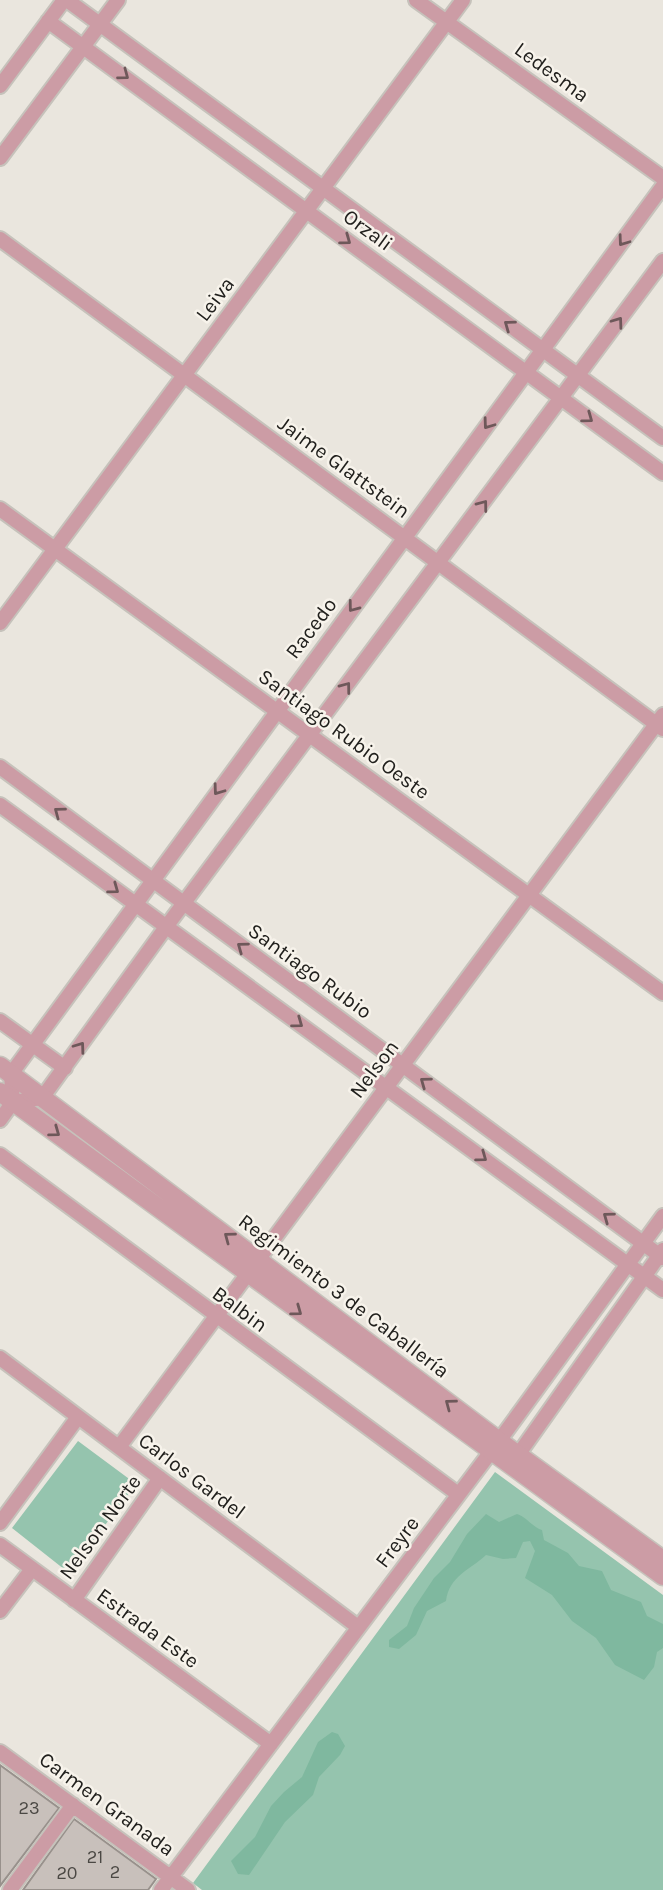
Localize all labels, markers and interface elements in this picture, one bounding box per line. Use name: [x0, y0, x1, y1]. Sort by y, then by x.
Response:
street label: Ledesma: [510, 37, 594, 107]
one-way arrow: [116, 67, 128, 80]
street label: Orzali: [339, 204, 397, 256]
one-way arrow: [338, 232, 351, 244]
one-way arrow: [618, 233, 631, 245]
street label: Leiva: [191, 272, 239, 326]
one-way arrow: [610, 318, 623, 330]
one-way arrow: [504, 321, 517, 333]
one-way arrow: [581, 410, 593, 422]
street label: Jaime Glattstein: [273, 411, 415, 523]
one-way arrow: [484, 416, 496, 429]
one-way arrow: [474, 500, 487, 513]
street label: Racedo: [280, 593, 342, 663]
one-way arrow: [349, 599, 361, 612]
street label: Santiago Rubio Oeste: [254, 664, 434, 804]
one-way arrow: [337, 682, 350, 694]
one-way arrow: [213, 782, 226, 795]
one-way arrow: [54, 807, 67, 820]
one-way arrow: [106, 881, 119, 894]
street label: Santiago Rubio: [244, 918, 376, 1024]
one-way arrow: [237, 943, 250, 955]
one-way arrow: [290, 1015, 303, 1027]
street label: Nelson: [344, 1035, 404, 1103]
one-way arrow: [72, 1042, 84, 1055]
one-way arrow: [421, 1077, 433, 1090]
one-way arrow: [47, 1124, 60, 1137]
one-way arrow: [474, 1148, 487, 1161]
street label: Regimiento 3 de Caballería: [234, 1209, 454, 1383]
one-way arrow: [603, 1213, 616, 1225]
one-way arrow: [225, 1233, 237, 1245]
street label: Balbin: [208, 1281, 272, 1337]
one-way arrow: [290, 1303, 302, 1315]
one-way arrow: [445, 1400, 458, 1412]
street label: Carlos Gardel: [134, 1428, 250, 1524]
street label: Nelson Norte: [54, 1470, 146, 1584]
street label: Freyre: [370, 1512, 424, 1572]
street label: Estrada Este: [92, 1583, 204, 1673]
street label: Carmen Granada: [35, 1747, 179, 1861]
house number: 23: [18, 1797, 40, 1819]
house number: 21: [87, 1846, 103, 1868]
house number: 2: [110, 1861, 120, 1883]
house number: 20: [56, 1862, 78, 1884]

